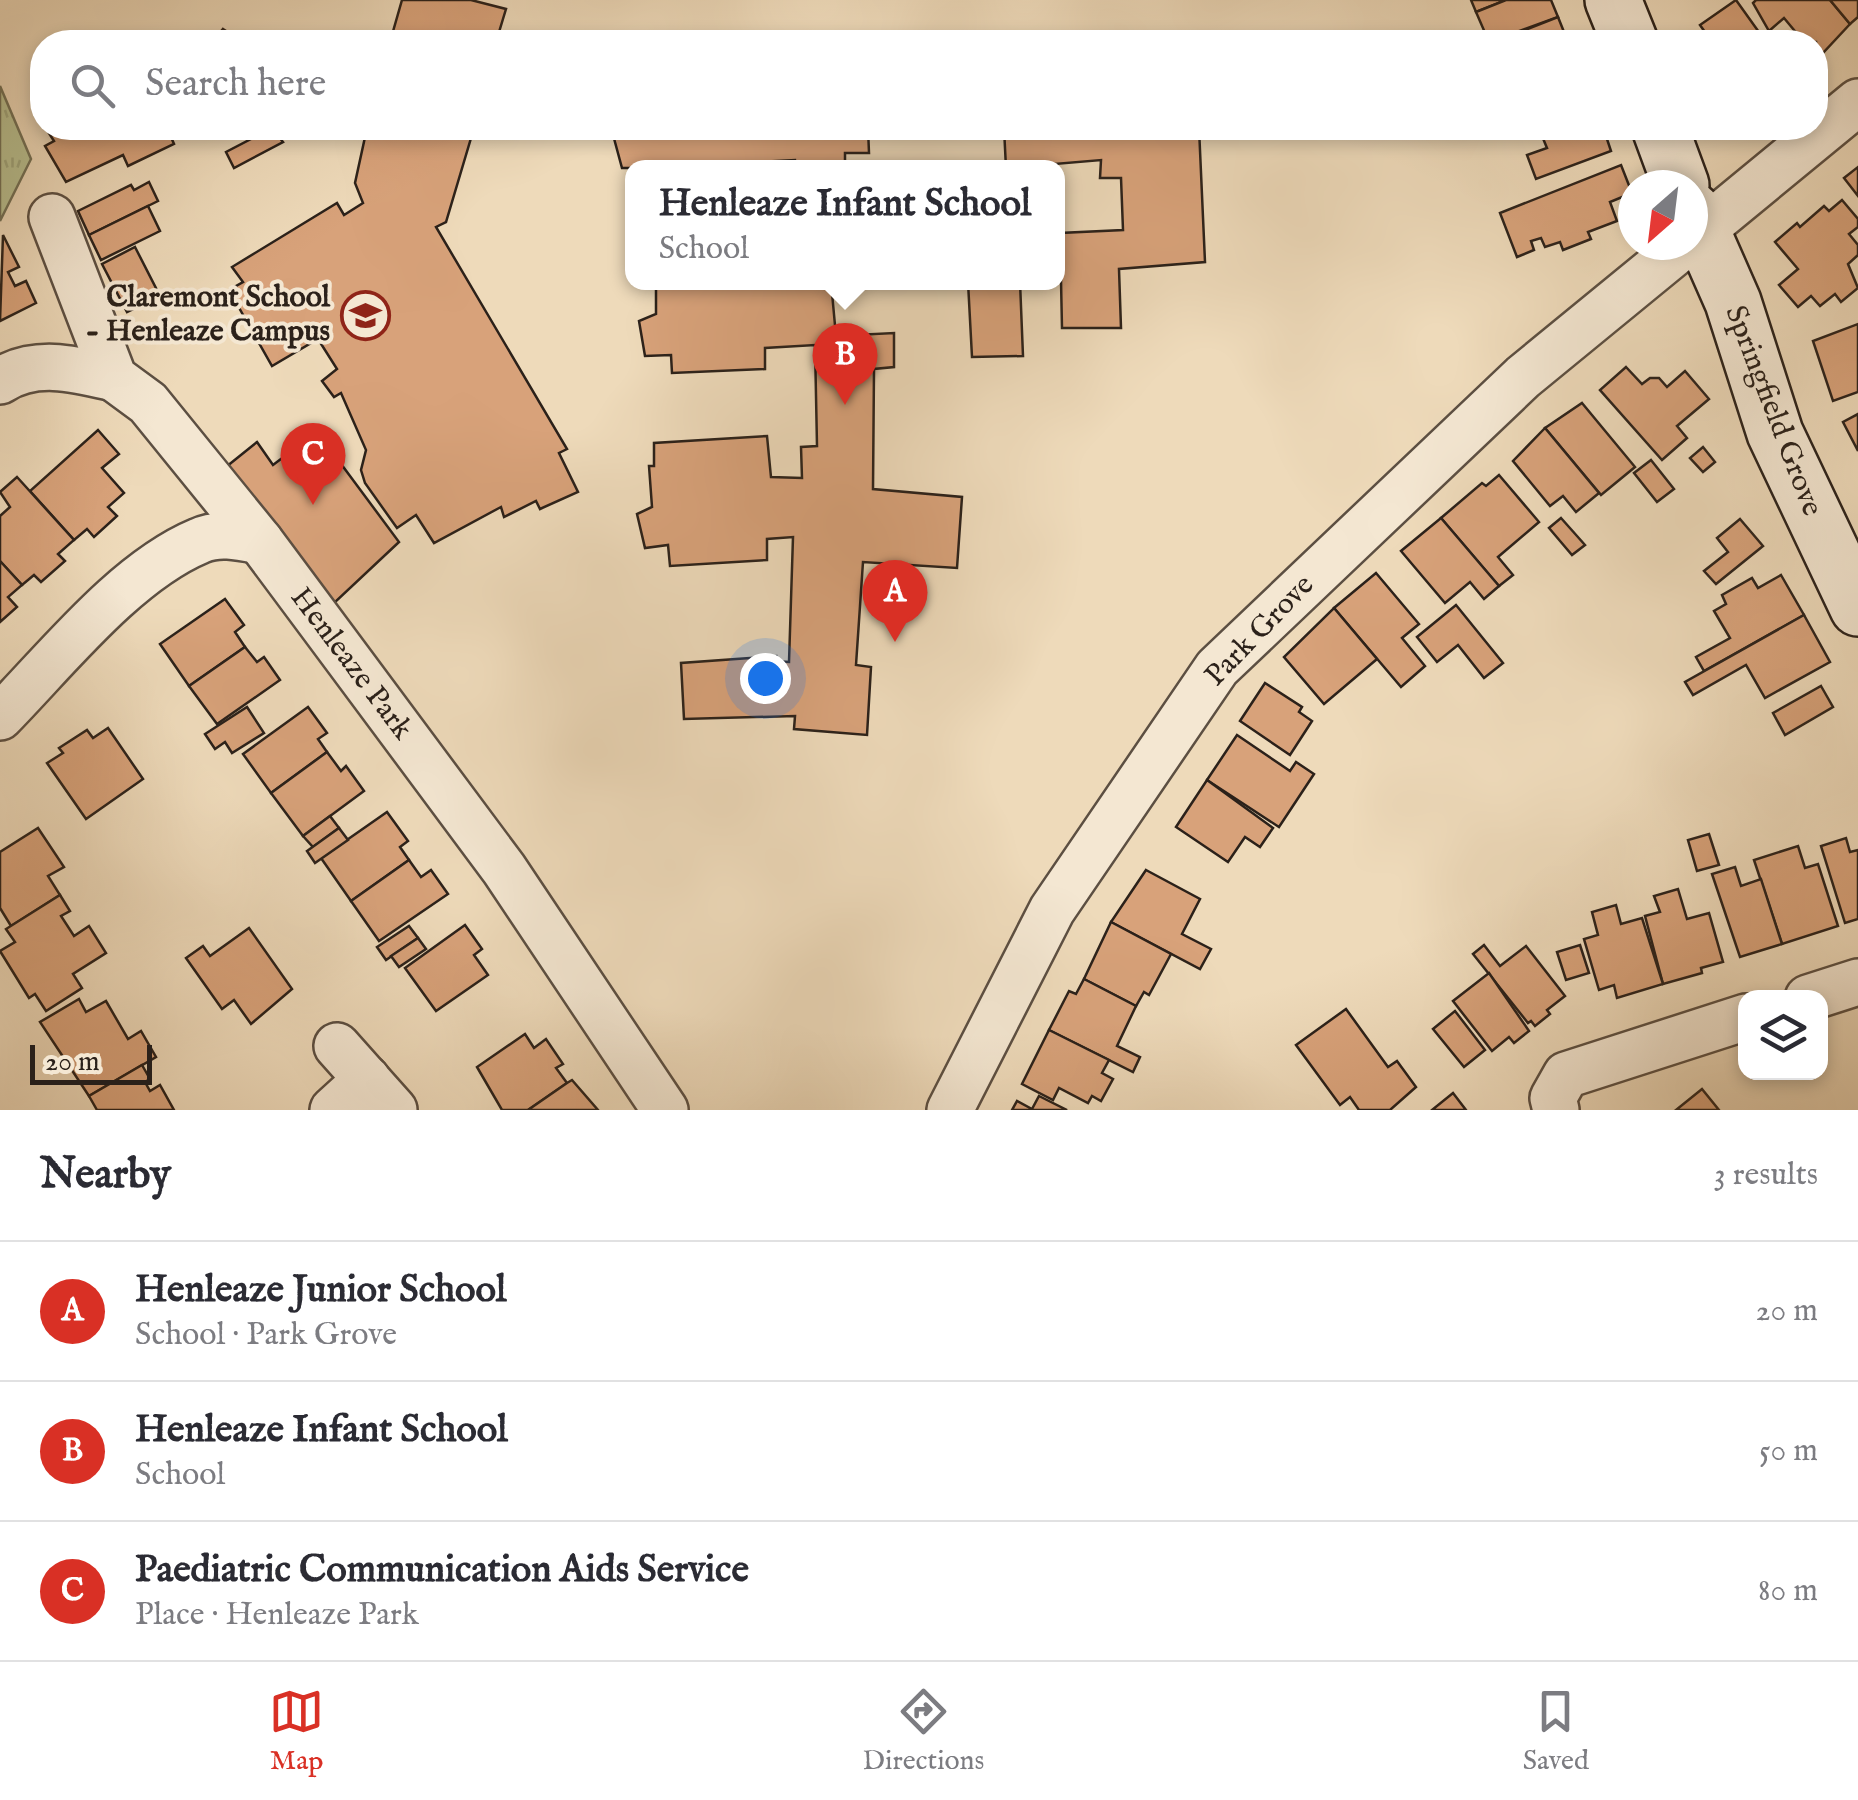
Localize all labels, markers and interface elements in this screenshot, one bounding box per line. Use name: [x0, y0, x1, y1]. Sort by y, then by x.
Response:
search box: [30, 30, 1828, 140]
icon: search: [65, 58, 120, 113]
text: Search here: [145, 61, 326, 109]
popup: [625, 160, 1065, 290]
north arrow: [1618, 170, 1708, 260]
text: Henleaze Infant School: [659, 181, 1031, 229]
text: School: [659, 229, 749, 270]
place label: Claremont School - Henleaze Campus: [86, 279, 331, 351]
school or university icon: Claremont School - Henleaze Campus: [339, 289, 391, 341]
street label: Springfield Grove: [1715, 300, 1831, 522]
pin: B: [812, 322, 878, 405]
pin: C: [280, 422, 346, 505]
pin: A: [862, 560, 928, 642]
street label: Park Grove: [1197, 567, 1323, 695]
street label: Henleaze Park: [281, 580, 421, 749]
your location: [740, 653, 791, 704]
map controls: [1738, 990, 1828, 1080]
button: layers: [1738, 990, 1828, 1080]
scale bar: [30, 1040, 152, 1084]
text: 20 m: [45, 1045, 100, 1080]
text: Nearby: [40, 1149, 171, 1202]
text: 3 results: [1714, 1155, 1818, 1196]
text: Henleaze Junior School: [135, 1267, 506, 1315]
text: A: [62, 1291, 83, 1332]
text: 20 m: [1756, 1291, 1818, 1332]
text: School · Park Grove: [135, 1315, 397, 1356]
text: Henleaze Infant School: [135, 1407, 508, 1455]
text: B: [62, 1431, 83, 1472]
text: 50 m: [1759, 1431, 1818, 1472]
text: School: [135, 1455, 225, 1496]
text: Paediatric Communication Aids Service: [135, 1547, 749, 1595]
text: C: [61, 1571, 84, 1612]
text: 80 m: [1758, 1571, 1818, 1612]
text: Place · Henleaze Park: [135, 1595, 419, 1636]
tab: Map: [269, 1684, 324, 1779]
tab: Directions: [862, 1684, 984, 1779]
tab: Saved: [1523, 1684, 1589, 1779]

